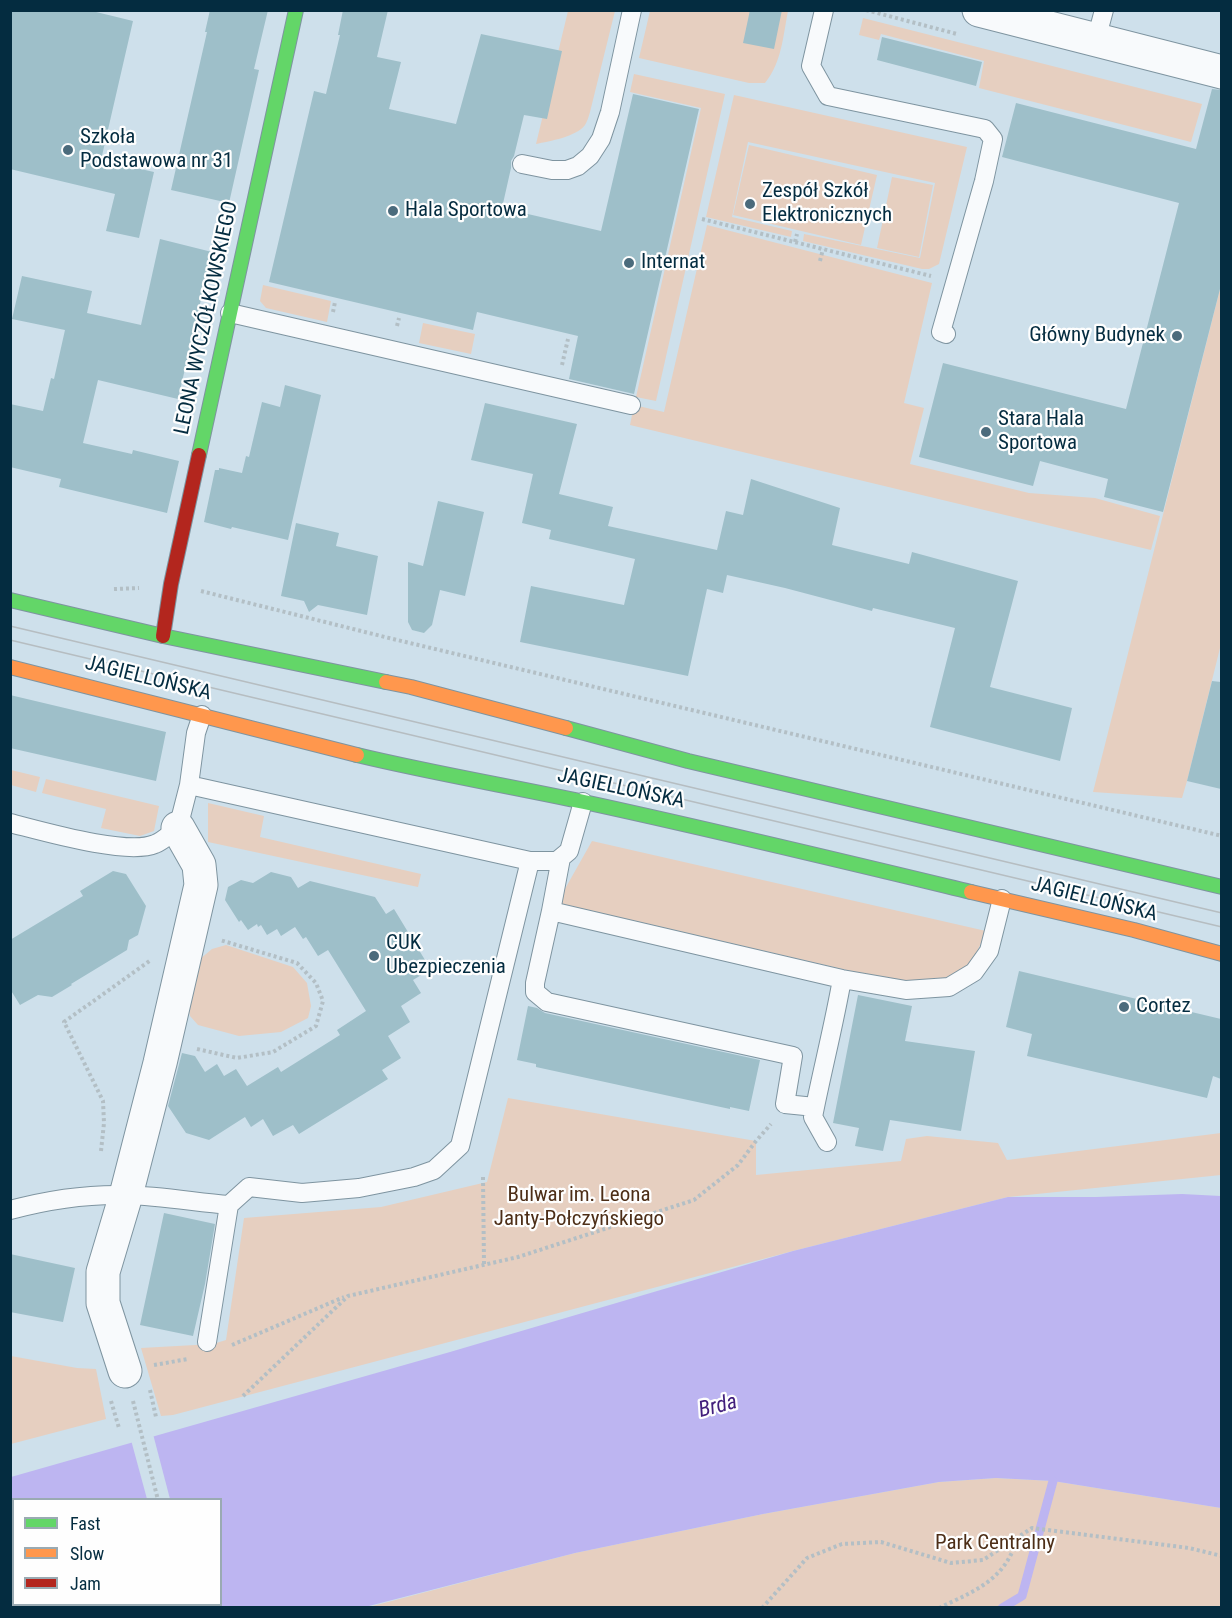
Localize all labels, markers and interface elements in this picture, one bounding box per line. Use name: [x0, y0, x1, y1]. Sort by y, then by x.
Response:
place label: Szkoła Podstawowa nr 31: [80, 125, 233, 175]
marker: Szkoła Podstawowa nr 31: [61, 143, 75, 157]
place label: Zespół Szkół Elektronicznych: [762, 179, 892, 229]
marker: Zespół Szkół Elektronicznych: [743, 197, 757, 211]
place label: Hala Sportowa: [405, 198, 527, 224]
street label: LEONA WYCZÓŁKOWSKIEGO: [170, 199, 244, 437]
marker: Hala Sportowa: [386, 204, 400, 218]
place label: Internat: [641, 250, 705, 276]
marker: Internat: [622, 256, 636, 270]
place label: Główny Budynek: [1029, 323, 1165, 349]
marker: Główny Budynek: [1170, 329, 1184, 343]
place label: Stara Hala Sportowa: [998, 407, 1084, 457]
marker: Stara Hala Sportowa: [979, 425, 993, 439]
street label: JAGIELLOŃSKA: [82, 651, 214, 707]
street label: JAGIELLOŃSKA: [555, 763, 687, 815]
street label: JAGIELLOŃSKA: [1028, 872, 1160, 928]
place label: CUK Ubezpieczenia: [386, 931, 506, 981]
marker: CUK Ubezpieczenia: [367, 949, 381, 963]
place label: Cortez: [1136, 994, 1191, 1020]
marker: Cortez: [1117, 1000, 1131, 1014]
park label: Bulwar im. Leona Janty-Połczyńskiego: [494, 1183, 664, 1233]
water label: Brda: [696, 1390, 740, 1424]
legend: [12, 1498, 222, 1606]
text: Fast: [70, 1513, 101, 1534]
park label: Park Centralny: [935, 1531, 1055, 1557]
text: Slow: [70, 1543, 104, 1564]
text: Jam: [70, 1573, 101, 1594]

